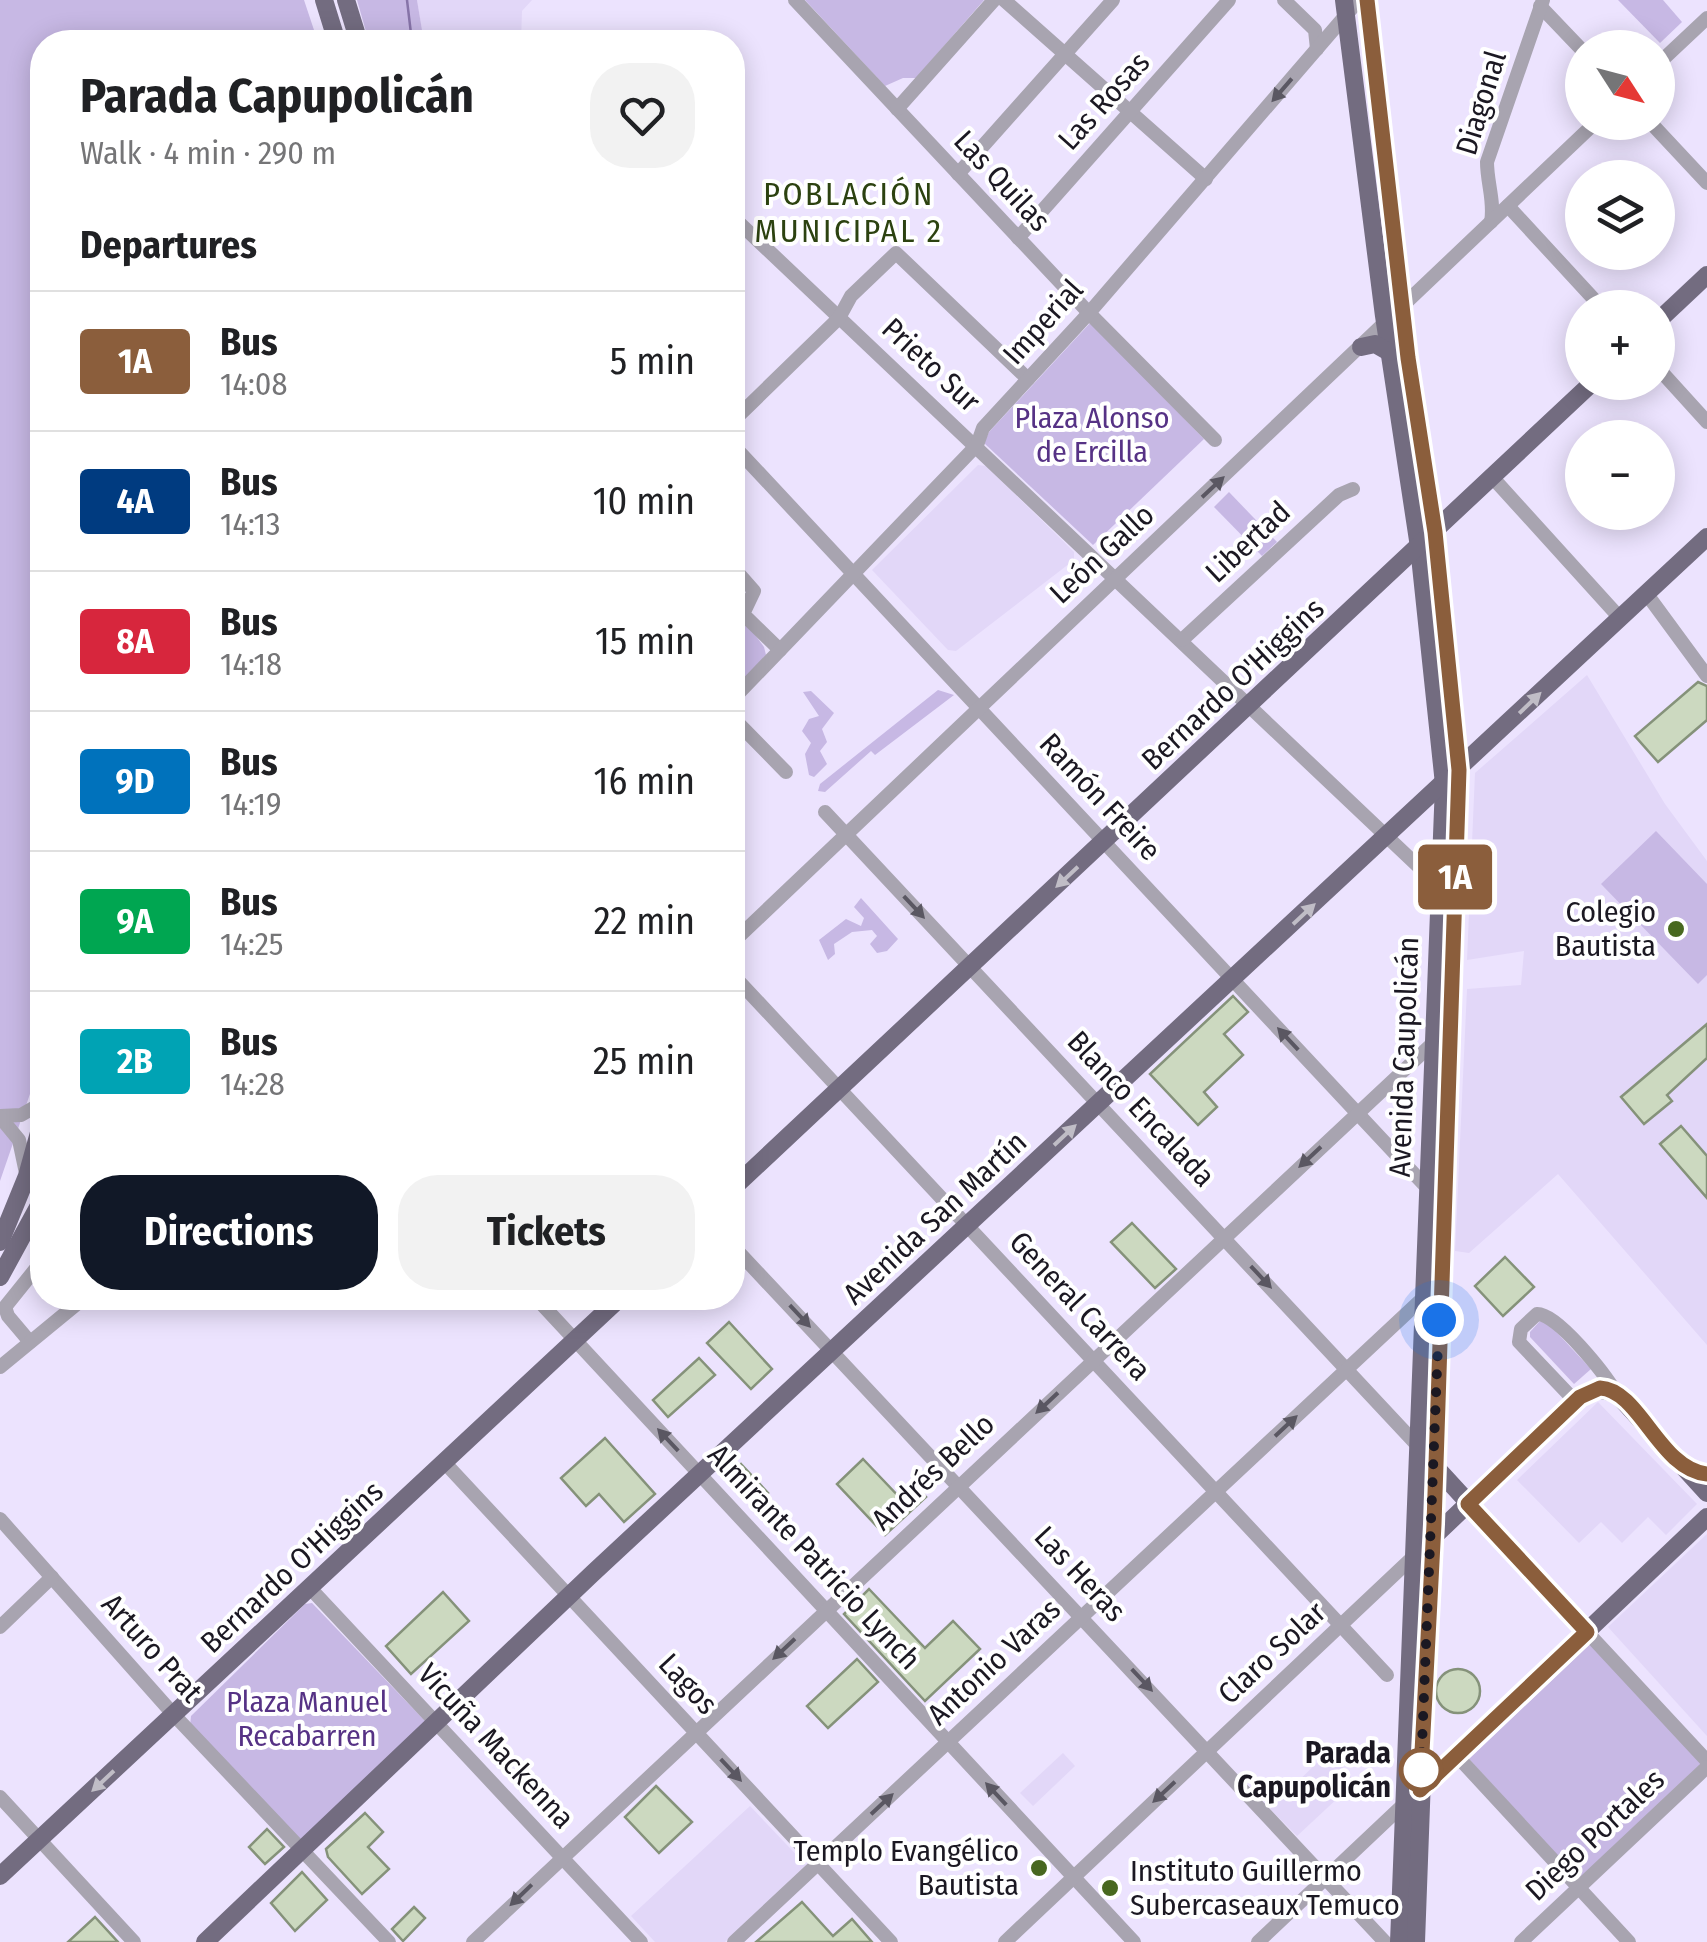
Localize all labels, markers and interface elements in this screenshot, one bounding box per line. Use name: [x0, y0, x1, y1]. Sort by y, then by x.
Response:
north arrow: [1565, 30, 1675, 140]
map controls: [1565, 30, 1675, 530]
street label: Las Rosas: [1051, 45, 1157, 157]
street label: Diagonal: [1448, 47, 1514, 159]
button: heart: [590, 63, 695, 168]
text: Parada Capupolicán: [80, 67, 474, 125]
one-way arrow: [1272, 77, 1294, 102]
street label: Las Quilas: [946, 123, 1058, 239]
text: Walk · 4 min · 290 m: [80, 134, 336, 172]
button: layers: [1565, 160, 1675, 270]
district label: POBLACIÓN MUNICIPAL 2: [755, 175, 943, 250]
text: Departures: [80, 222, 257, 268]
street label: Imperial: [995, 272, 1091, 372]
button: +: [1565, 290, 1675, 400]
street label: Prieto Sur: [874, 311, 988, 420]
text: Bus: [220, 319, 278, 365]
text: 5 min: [610, 338, 695, 384]
text: 1A: [118, 340, 152, 382]
text: 14:08: [220, 365, 287, 403]
park label: Plaza Alonso de Ercilla: [1015, 400, 1169, 470]
button: −: [1565, 420, 1675, 530]
text: Bus: [220, 459, 278, 505]
one-way arrow: [1201, 476, 1225, 499]
text: 10 min: [593, 478, 695, 524]
text: 4A: [117, 480, 154, 522]
street label: Libertad: [1198, 494, 1298, 590]
street label: León Gallo: [1042, 497, 1162, 611]
text: 14:13: [220, 505, 280, 543]
street label: Bernardo O'Higgins: [1135, 590, 1331, 778]
text: Bus: [220, 599, 278, 645]
text: 15 min: [595, 618, 695, 664]
text: 8A: [116, 620, 154, 662]
text: 14:18: [220, 645, 282, 683]
one-way arrow: [1518, 692, 1542, 715]
street label: Ramón Freire: [1032, 726, 1168, 868]
text: Bus: [220, 739, 278, 785]
text: 16 min: [594, 758, 695, 804]
text: 9D: [116, 760, 154, 802]
text: 14:19: [220, 785, 281, 823]
line badge: 1A: [1410, 844, 1500, 910]
text: 1A: [1438, 856, 1472, 898]
one-way arrow: [1055, 865, 1079, 888]
text: Bus: [220, 879, 278, 925]
one-way arrow: [902, 894, 925, 918]
place label: Colegio Bautista: [1555, 894, 1656, 964]
text: 22 min: [594, 898, 695, 944]
text: 9A: [117, 900, 153, 942]
one-way arrow: [1292, 903, 1316, 926]
marker: Colegio Bautista: [1665, 918, 1687, 940]
text: 14:25: [220, 925, 284, 963]
street label: Avenida Caupolicán: [1382, 936, 1426, 1178]
text: Bus: [220, 1019, 278, 1065]
street label: Blanco Encalada: [1060, 1024, 1222, 1194]
one-way arrow: [1277, 1027, 1300, 1051]
text: 25 min: [593, 1038, 695, 1084]
text: 2B: [117, 1040, 153, 1082]
text: 14:28: [220, 1065, 285, 1103]
street label: Avenida San Martín: [836, 1124, 1034, 1312]
one-way arrow: [1053, 1124, 1077, 1147]
one-way arrow: [1298, 1145, 1322, 1168]
button: Directions: [80, 1175, 378, 1290]
button: Tickets: [398, 1175, 695, 1290]
street label: General Carrera: [1002, 1224, 1158, 1388]
one-way arrow: [1249, 1265, 1272, 1289]
your location: [1414, 1295, 1464, 1345]
one-way arrow: [787, 1303, 811, 1327]
one-way arrow: [1035, 1391, 1059, 1414]
street label: Andrés Bello: [864, 1406, 1002, 1538]
one-way arrow: [1274, 1415, 1298, 1438]
one-way arrow: [657, 1428, 680, 1452]
street label: Almirante Patricio Lynch: [700, 1437, 928, 1677]
street label: Bernardo O'Higgins: [194, 1473, 390, 1661]
street label: Las Heras: [1027, 1519, 1133, 1629]
street label: Arturo Prat: [94, 1586, 210, 1710]
street label: Antonio Varas: [920, 1591, 1068, 1733]
street label: Claro Solar: [1211, 1594, 1333, 1712]
one-way arrow: [772, 1637, 797, 1659]
street label: Lagos: [651, 1646, 725, 1722]
street label: Vicuña Mackenna: [410, 1656, 582, 1836]
one-way arrow: [1130, 1668, 1153, 1692]
park label: Plaza Manuel Recabarren: [226, 1684, 388, 1754]
place label: Parada Capupolicán: [1237, 1735, 1391, 1805]
marker: Parada Capupolicán: [1400, 1749, 1442, 1791]
one-way arrow: [719, 1757, 741, 1782]
street label: Diego Portales: [1518, 1762, 1672, 1908]
one-way arrow: [91, 1769, 115, 1792]
one-way arrow: [1152, 1780, 1176, 1803]
one-way arrow: [985, 1782, 1008, 1806]
one-way arrow: [870, 1793, 894, 1816]
place label: Templo Evangélico Bautista: [793, 1833, 1019, 1903]
place label: Instituto Guillermo Subercaseaux Temuco: [1130, 1853, 1400, 1923]
marker: Templo Evangélico Bautista: [1028, 1857, 1050, 1879]
marker: Instituto Guillermo Subercaseaux Temuco: [1099, 1877, 1121, 1899]
one-way arrow: [510, 1883, 534, 1906]

